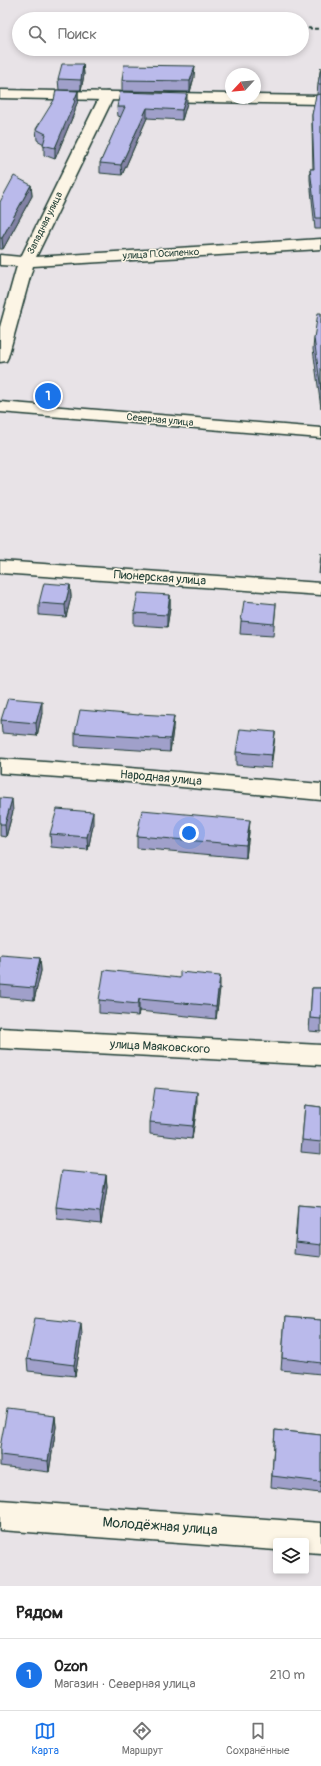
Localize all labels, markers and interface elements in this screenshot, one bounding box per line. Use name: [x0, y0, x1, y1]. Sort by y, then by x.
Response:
search box: [12, 12, 309, 56]
icon: search: [26, 23, 48, 45]
text: Поиск: [58, 25, 97, 44]
north arrow: [225, 68, 261, 104]
street label: Западная улица: [25, 190, 65, 256]
street label: улица П.Осипенко: [121, 246, 200, 262]
pin: 1: [35, 381, 61, 411]
street label: Северная улица: [126, 411, 194, 429]
street label: Пионерская улица: [113, 567, 207, 589]
street label: Народная улица: [119, 767, 203, 789]
your location: [179, 823, 199, 843]
street label: улица Маяковского: [109, 1037, 211, 1057]
street label: Молодёжная улица: [102, 1513, 218, 1539]
map controls: [273, 1538, 309, 1574]
button: layers: [273, 1538, 309, 1574]
text: Рядом: [16, 1602, 63, 1623]
text: Ozon: [54, 1657, 88, 1676]
text: 1: [26, 1667, 32, 1683]
text: 210 m: [269, 1667, 305, 1683]
text: Магазин · Северная улица: [54, 1676, 195, 1692]
tab: Карта: [31, 1720, 59, 1757]
tab: Маршрут: [122, 1720, 163, 1757]
tab: Сохранённые: [226, 1720, 290, 1757]

